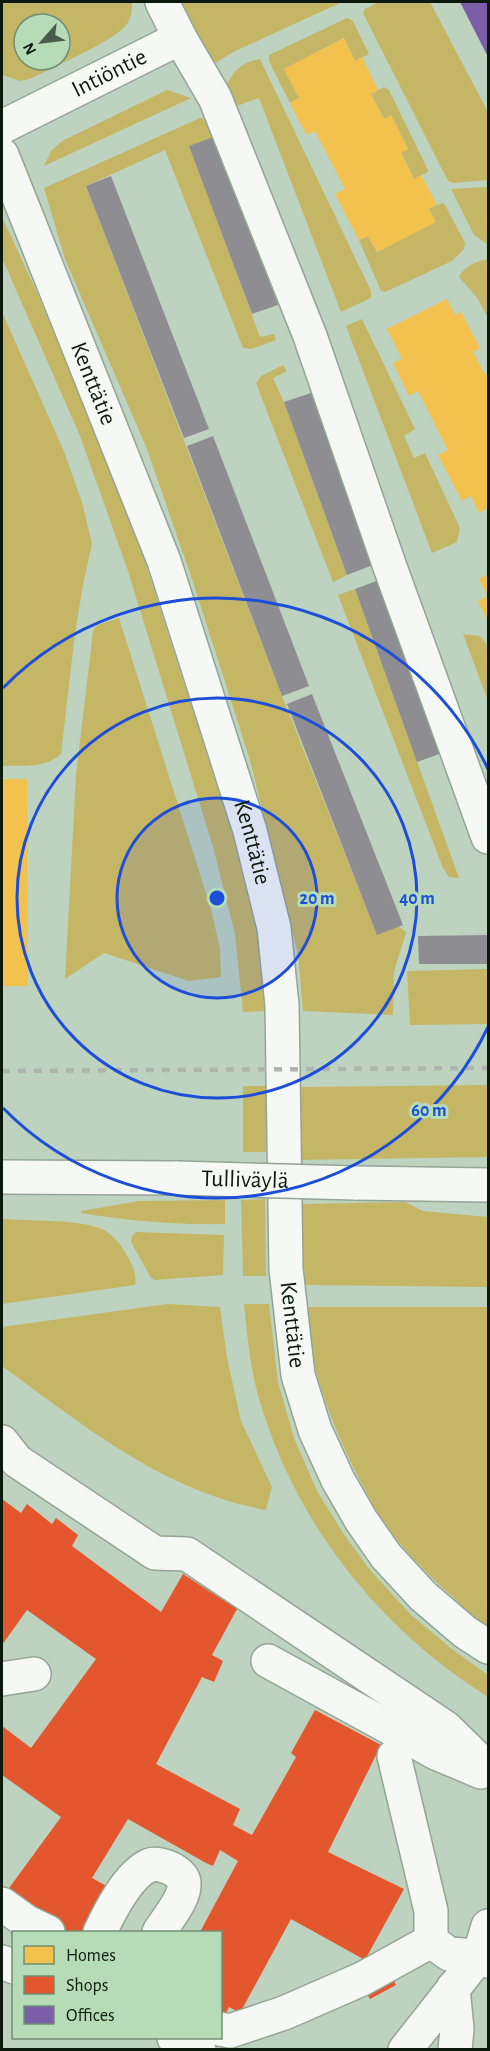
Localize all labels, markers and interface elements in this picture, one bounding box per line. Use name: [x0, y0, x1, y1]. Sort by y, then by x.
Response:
north arrow: [12, 12, 72, 72]
text: N: [20, 40, 39, 57]
street label: Intiöntie: [68, 45, 151, 102]
street label: Kenttätie: [66, 339, 120, 428]
street label: Kenttätie: [229, 797, 275, 887]
centre of rings: [207, 888, 227, 908]
text: 20 m: [299, 890, 335, 908]
text: 40 m: [399, 890, 435, 908]
text: 60 m: [411, 1102, 447, 1120]
street label: Tulliväylä: [201, 1167, 289, 1193]
street label: Kenttätie: [275, 1280, 309, 1369]
legend: [12, 1931, 222, 2039]
text: Homes: [66, 1947, 116, 1965]
text: Shops: [66, 1977, 108, 1995]
text: Offices: [66, 2007, 115, 2025]

